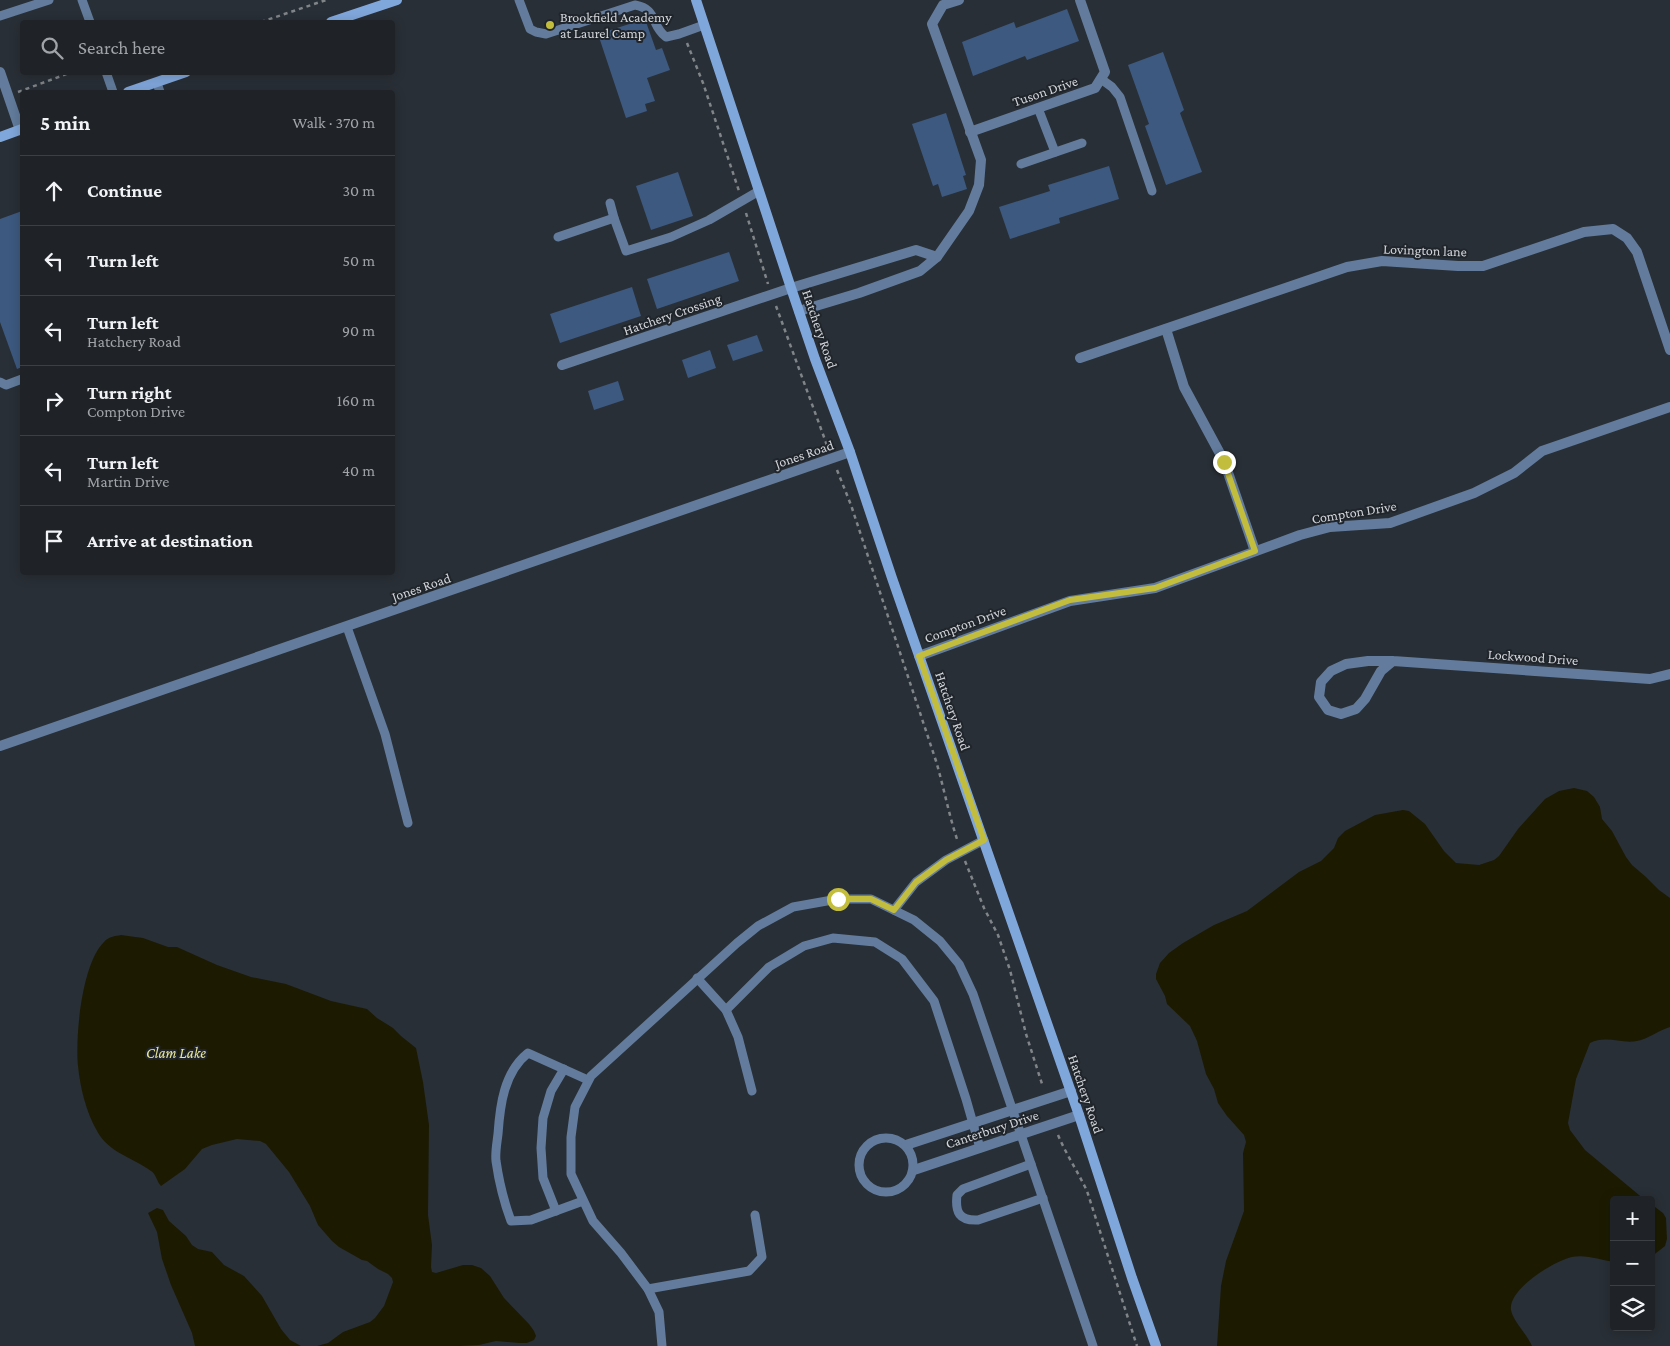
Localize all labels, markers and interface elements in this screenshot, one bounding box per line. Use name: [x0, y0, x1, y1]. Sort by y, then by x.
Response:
place label: Brookfield Academy at Laurel Camp: [560, 9, 672, 41]
marker: Brookfield Academy at Laurel Camp: [544, 19, 556, 31]
search box: [20, 20, 395, 75]
icon: search: [38, 34, 66, 62]
text: Search here: [78, 37, 165, 58]
street label: Tuson Drive: [1010, 72, 1080, 110]
text: 5 min: [40, 111, 90, 135]
text: Walk · 370 m: [292, 114, 375, 131]
icon: ahead: [40, 177, 68, 205]
text: Continue: [87, 180, 162, 201]
text: 30 m: [343, 182, 375, 199]
street label: Lovington lane: [1383, 241, 1467, 259]
icon: left: [40, 247, 68, 275]
text: Turn left: [87, 250, 159, 271]
text: 50 m: [343, 252, 375, 269]
street label: Hatchery Road: [799, 288, 841, 371]
street label: Hatchery Crossing: [621, 290, 723, 338]
text: Turn left: [87, 312, 159, 333]
icon: left: [40, 317, 68, 345]
text: 90 m: [342, 322, 375, 339]
text: Hatchery Road: [87, 333, 181, 350]
text: Turn right: [87, 382, 172, 403]
icon: right: [40, 387, 68, 415]
text: 160 m: [337, 392, 375, 409]
text: Compton Drive: [87, 403, 185, 420]
street label: Jones Road: [771, 436, 836, 472]
route end: [1213, 451, 1236, 474]
text: Turn left: [87, 452, 159, 473]
icon: left: [40, 457, 68, 485]
text: 40 m: [342, 462, 375, 479]
text: Martin Drive: [87, 473, 169, 490]
street label: Compton Drive: [1310, 497, 1398, 527]
icon: arrive: [40, 527, 68, 555]
text: Arrive at destination: [87, 530, 253, 551]
street label: Jones Road: [388, 569, 453, 605]
street label: Compton Drive: [922, 602, 1008, 646]
street label: Lockwood Drive: [1487, 646, 1579, 668]
street label: Hatchery Road: [932, 670, 974, 753]
route start: [827, 888, 850, 911]
water label: Clam Lake: [146, 1045, 206, 1061]
street label: Hatchery Road: [1065, 1053, 1107, 1136]
street label: Canterbury Drive: [943, 1106, 1041, 1152]
map controls: [1610, 1196, 1655, 1331]
button: +: [1610, 1196, 1655, 1241]
button: −: [1610, 1241, 1655, 1286]
button: layers: [1610, 1286, 1655, 1331]

